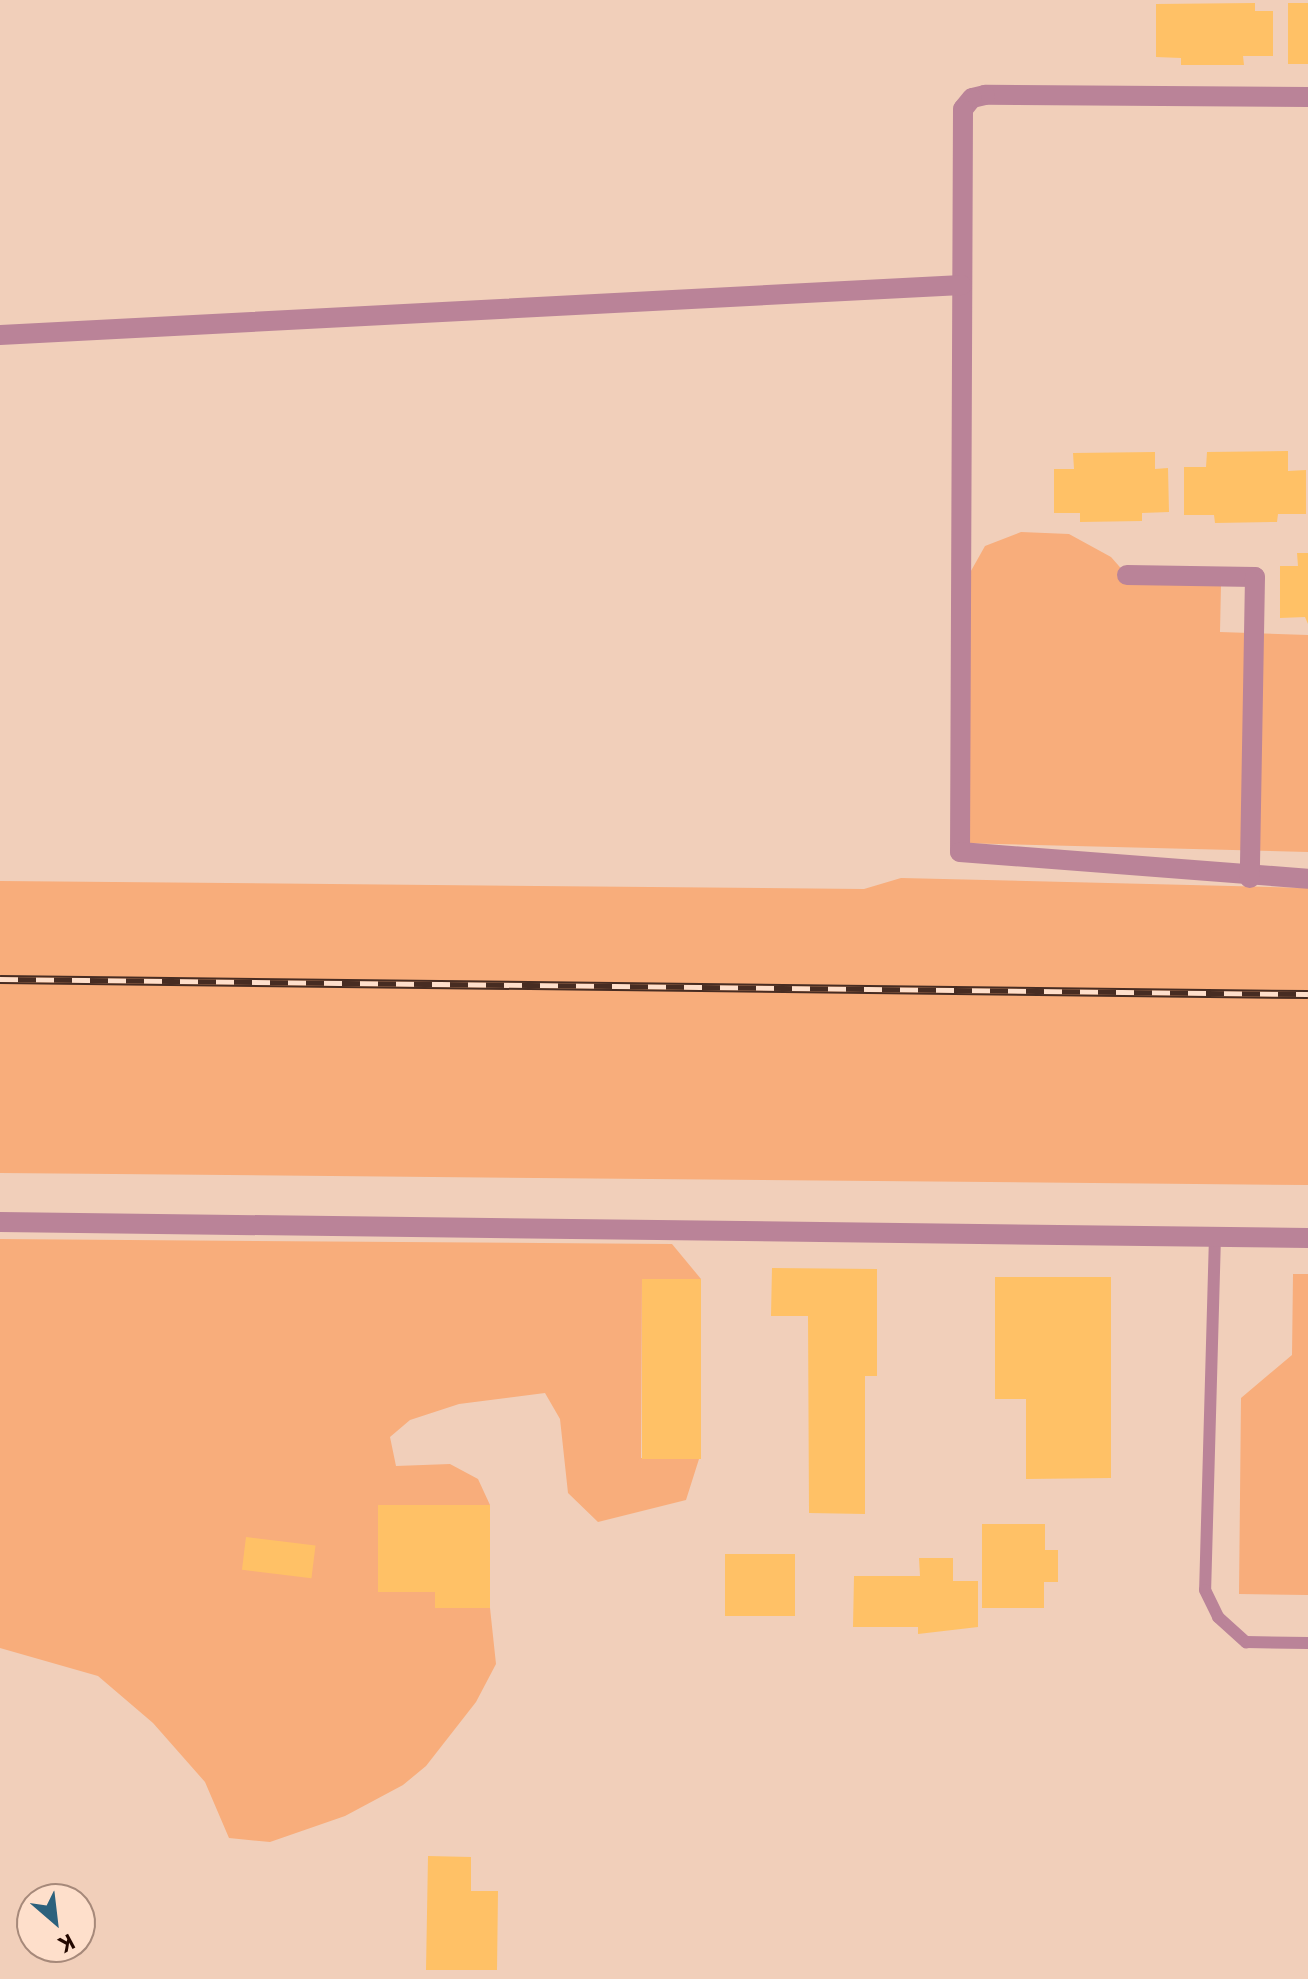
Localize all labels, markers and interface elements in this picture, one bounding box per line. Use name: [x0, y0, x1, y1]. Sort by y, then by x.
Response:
north arrow: [16, 1883, 96, 1963]
text: K: [55, 1929, 79, 1957]

